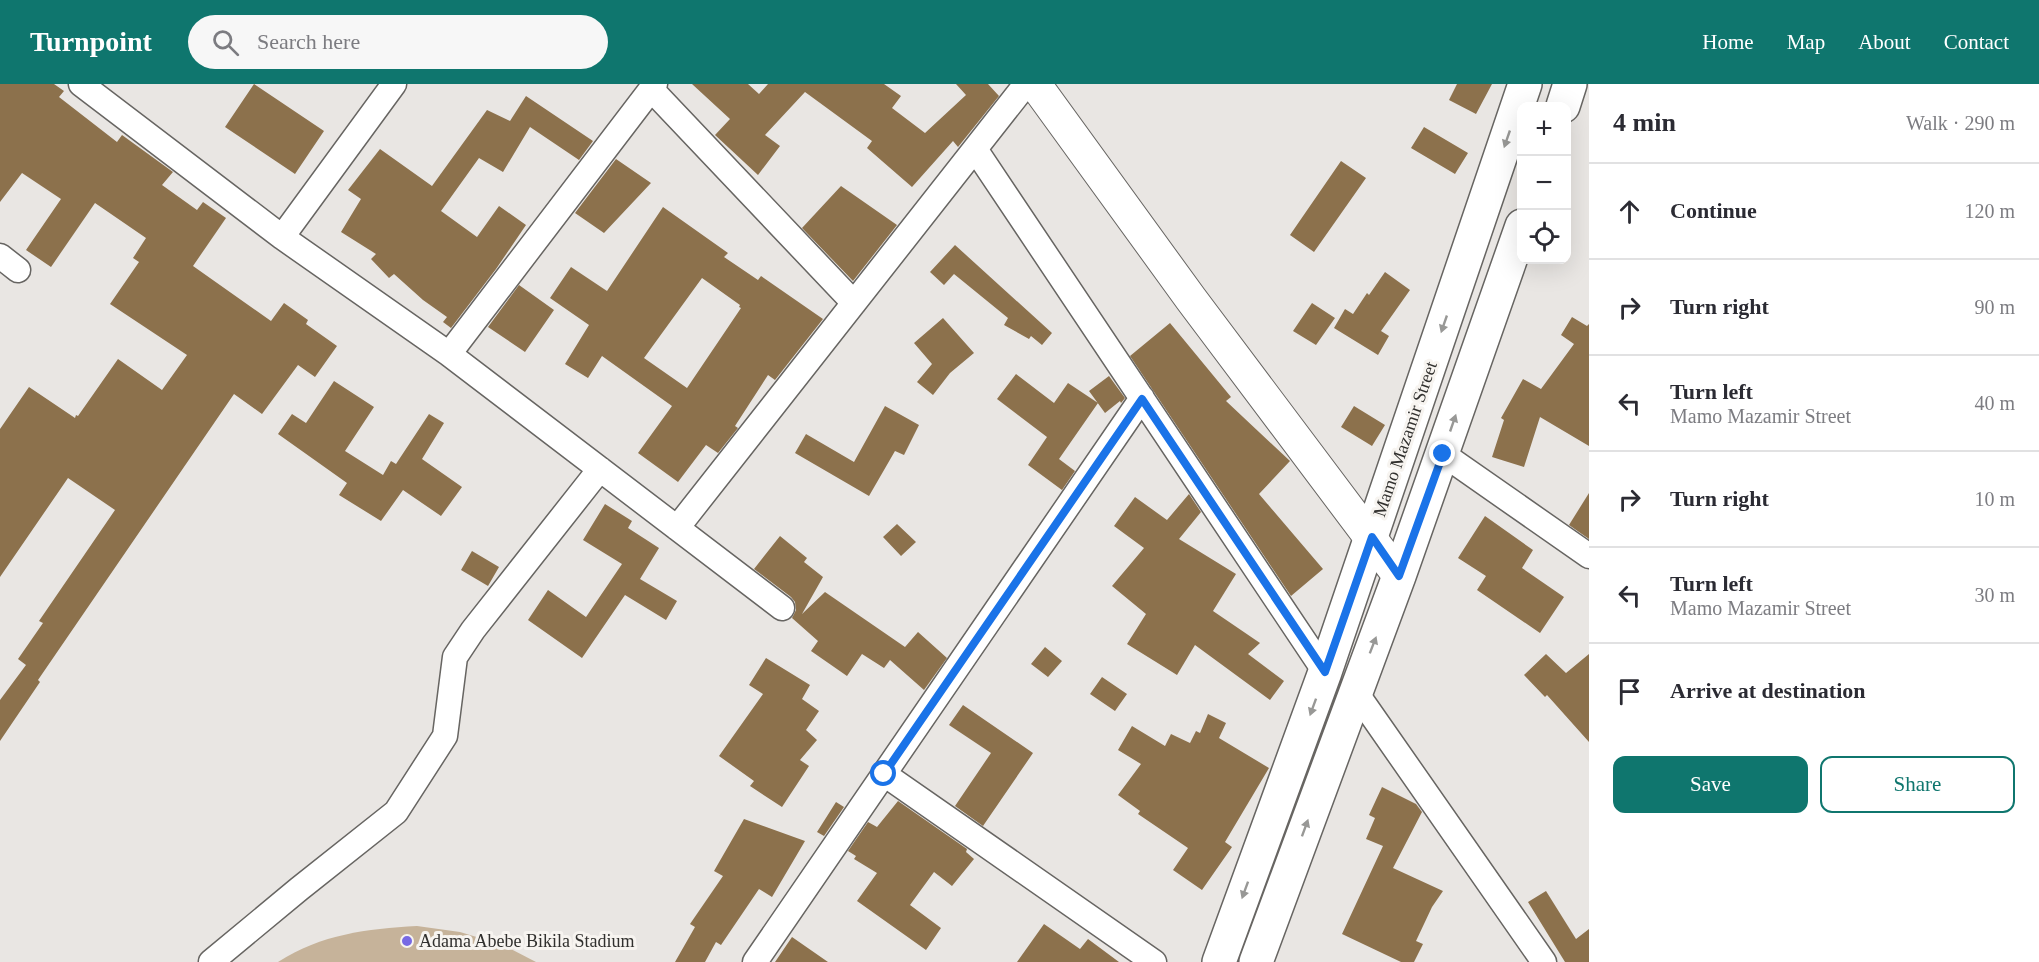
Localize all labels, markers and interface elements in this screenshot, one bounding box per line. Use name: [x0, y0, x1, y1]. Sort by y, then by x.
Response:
search box: [188, 15, 608, 69]
text: Turnpoint: [30, 26, 152, 57]
icon: search: [209, 26, 242, 59]
text: Search here: [257, 29, 360, 54]
text: Home: [1702, 30, 1754, 54]
text: Map: [1787, 30, 1825, 54]
text: About: [1858, 30, 1911, 54]
text: Contact: [1944, 30, 2009, 54]
map controls: [1517, 102, 1571, 264]
button: +: [1517, 102, 1571, 156]
text: 4 min: [1613, 108, 1676, 137]
text: Walk · 290 m: [1906, 112, 2015, 134]
one-way arrow: [1501, 130, 1511, 148]
button: −: [1517, 156, 1571, 210]
icon: ahead: [1613, 195, 1646, 228]
text: Continue: [1670, 198, 1757, 223]
text: 120 m: [1964, 200, 2015, 222]
button: locate: [1517, 210, 1571, 264]
icon: right: [1613, 291, 1646, 324]
text: Turn right: [1670, 294, 1769, 319]
text: 90 m: [1974, 296, 2015, 318]
one-way arrow: [1439, 315, 1448, 333]
street label: Mamo Mazamir Street: [1369, 359, 1441, 519]
text: Turn left: [1670, 379, 1753, 404]
icon: left: [1613, 387, 1646, 420]
text: 40 m: [1974, 392, 2015, 414]
text: Mamo Mazamir Street: [1670, 405, 1851, 427]
one-way arrow: [1449, 413, 1459, 431]
route end: [1429, 440, 1455, 466]
icon: right: [1613, 483, 1646, 516]
text: Turn right: [1670, 486, 1769, 511]
text: 10 m: [1974, 488, 2015, 510]
text: Turn left: [1670, 571, 1753, 596]
icon: left: [1613, 579, 1646, 612]
text: 30 m: [1974, 584, 2015, 606]
text: Mamo Mazamir Street: [1670, 597, 1851, 619]
one-way arrow: [1368, 636, 1378, 654]
icon: arrive: [1613, 675, 1646, 708]
text: Arrive at destination: [1670, 678, 1866, 703]
one-way arrow: [1307, 698, 1317, 716]
button: Save: [1613, 756, 1808, 813]
button: Share: [1820, 756, 2015, 813]
route start: [870, 760, 896, 786]
one-way arrow: [1301, 819, 1310, 837]
one-way arrow: [1240, 881, 1250, 899]
place label: Adama Abebe Bikila Stadium: [419, 931, 634, 951]
marker: Adama Abebe Bikila Stadium: [400, 934, 414, 948]

